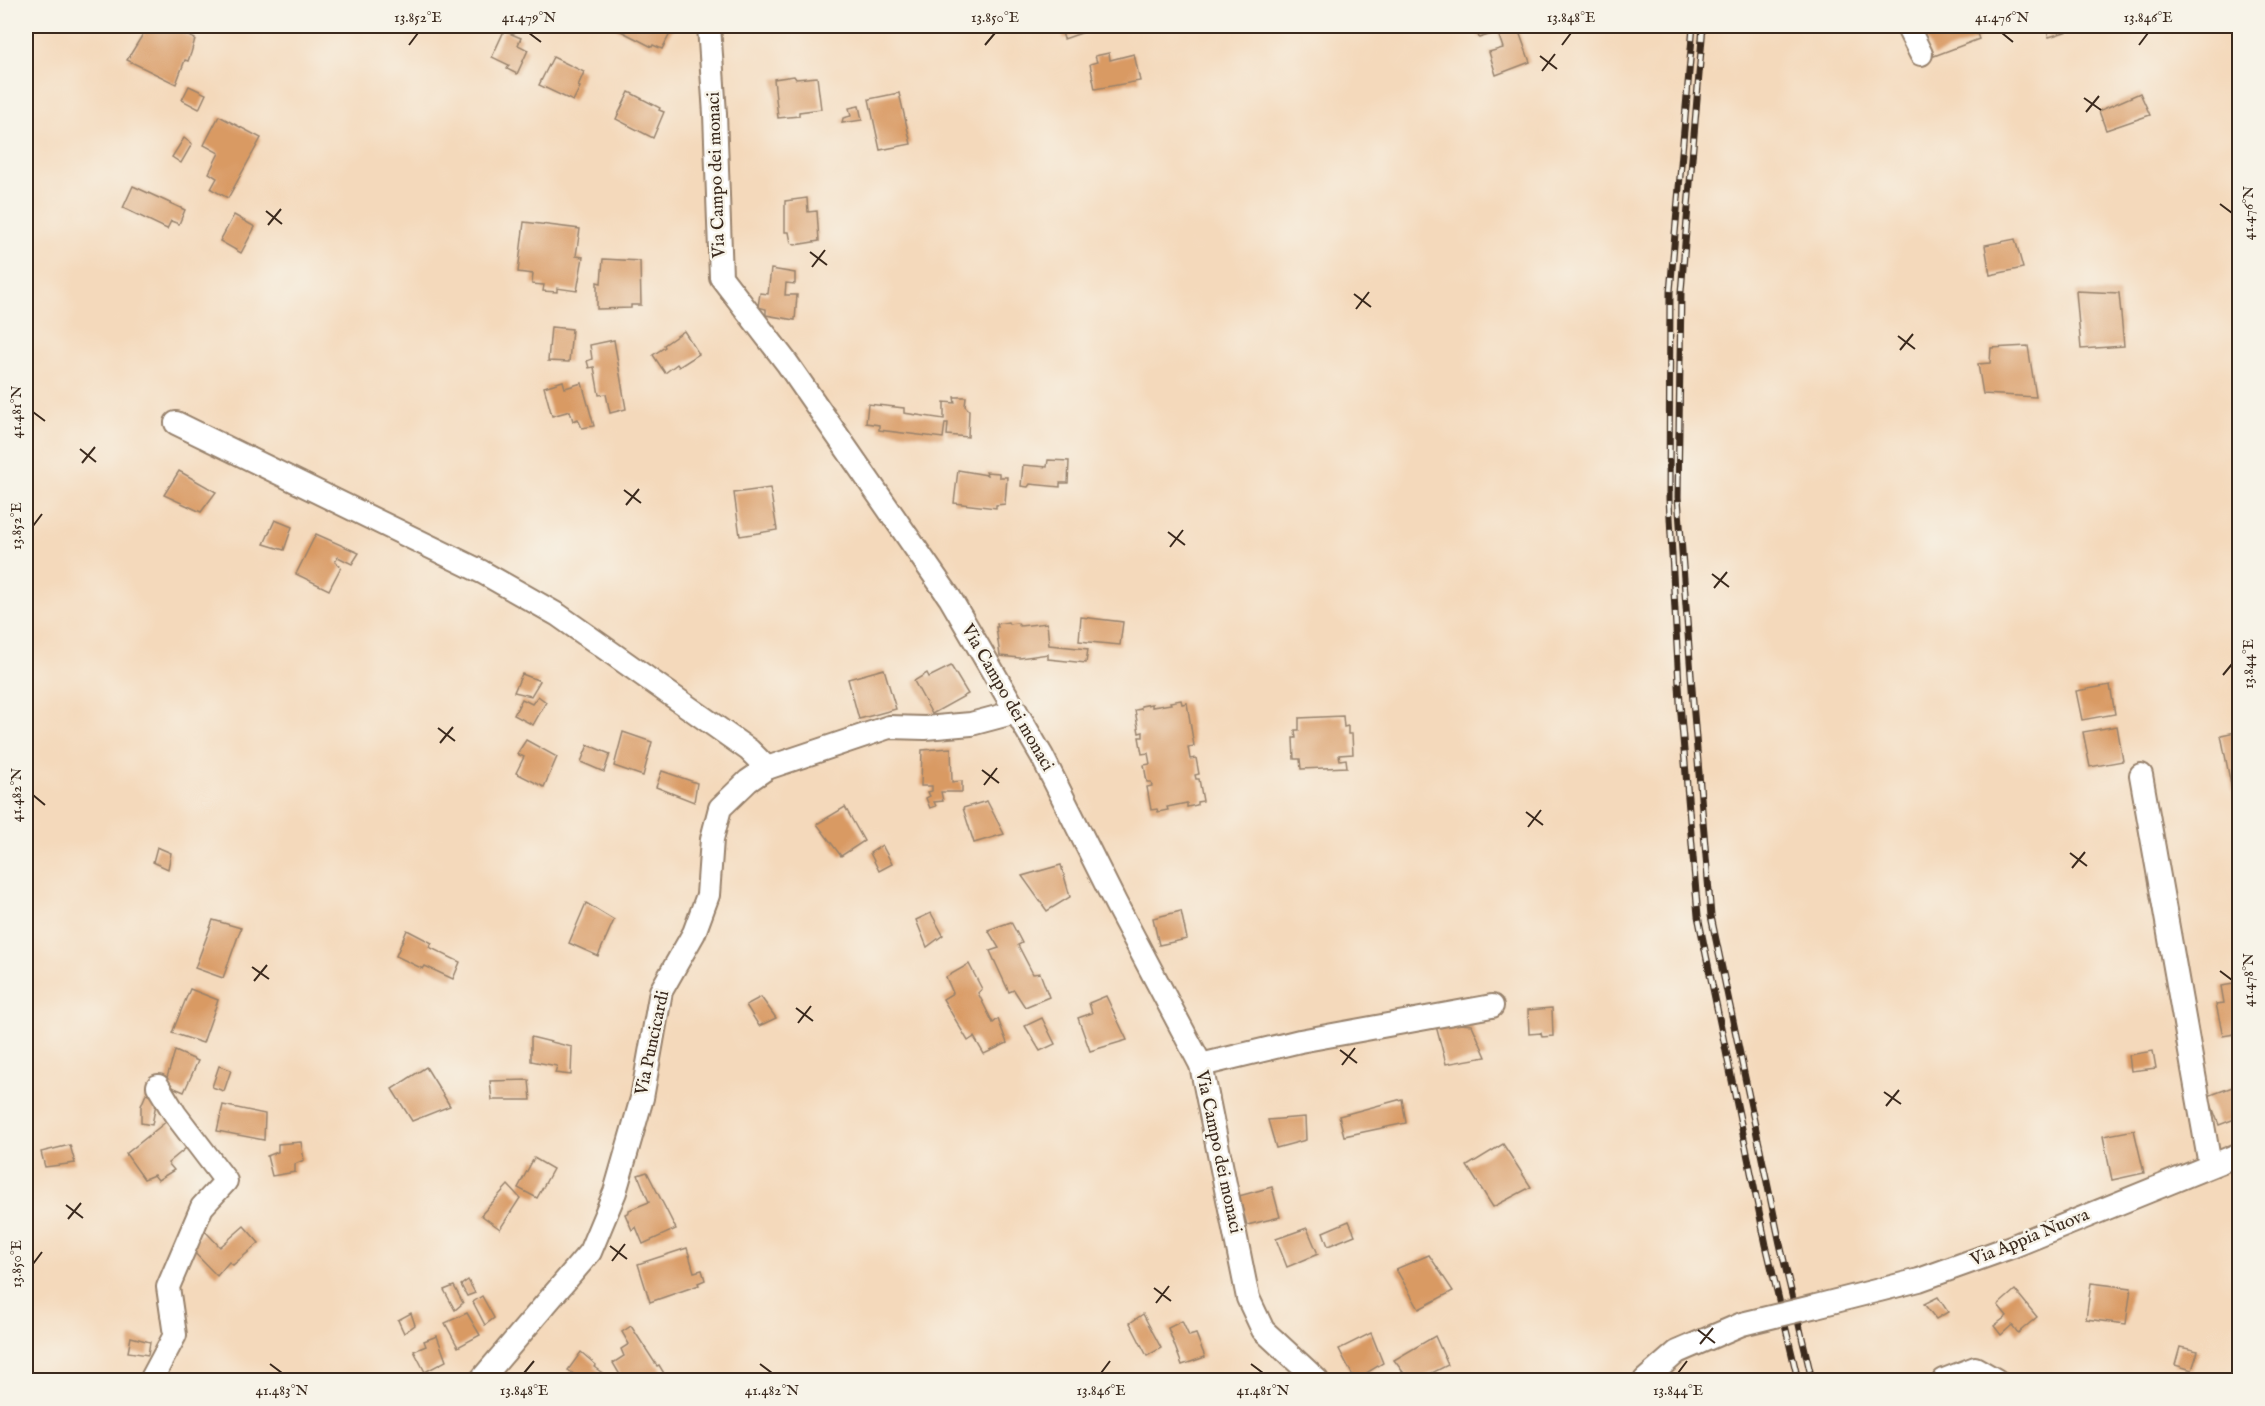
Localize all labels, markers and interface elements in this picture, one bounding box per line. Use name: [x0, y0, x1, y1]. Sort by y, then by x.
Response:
text: 13.852°E: [394, 8, 442, 27]
text: 41.479°N: [502, 8, 556, 27]
text: 13.850°E: [971, 8, 1019, 27]
text: 13.848°E: [1547, 8, 1595, 27]
text: 41.476°N: [1975, 8, 2029, 27]
text: 13.846°E: [2123, 8, 2173, 27]
street label: Via Campo dei monaci: [703, 91, 731, 259]
text: 41.476°N: [2239, 186, 2258, 240]
text: 41.481°N: [7, 386, 26, 438]
text: 13.852°E: [7, 502, 26, 550]
street label: Via Campo dei monaci: [955, 619, 1059, 776]
text: 13.844°E: [2239, 639, 2258, 689]
text: 41.482°N: [7, 768, 26, 822]
text: 41.478°N: [2239, 953, 2258, 1007]
street label: Via Puncicardi: [630, 988, 675, 1099]
street label: Via Campo dei monaci: [1189, 1067, 1247, 1236]
street label: Via Appia Nuova: [1966, 1204, 2093, 1273]
text: 13.850°E: [7, 1240, 26, 1288]
text: 41.483°N: [256, 1381, 308, 1400]
text: 13.848°E: [500, 1381, 548, 1400]
text: 41.482°N: [745, 1381, 799, 1400]
text: 13.846°E: [1076, 1381, 1126, 1400]
text: 41.481°N: [1237, 1381, 1289, 1400]
text: 13.844°E: [1653, 1381, 1703, 1400]

